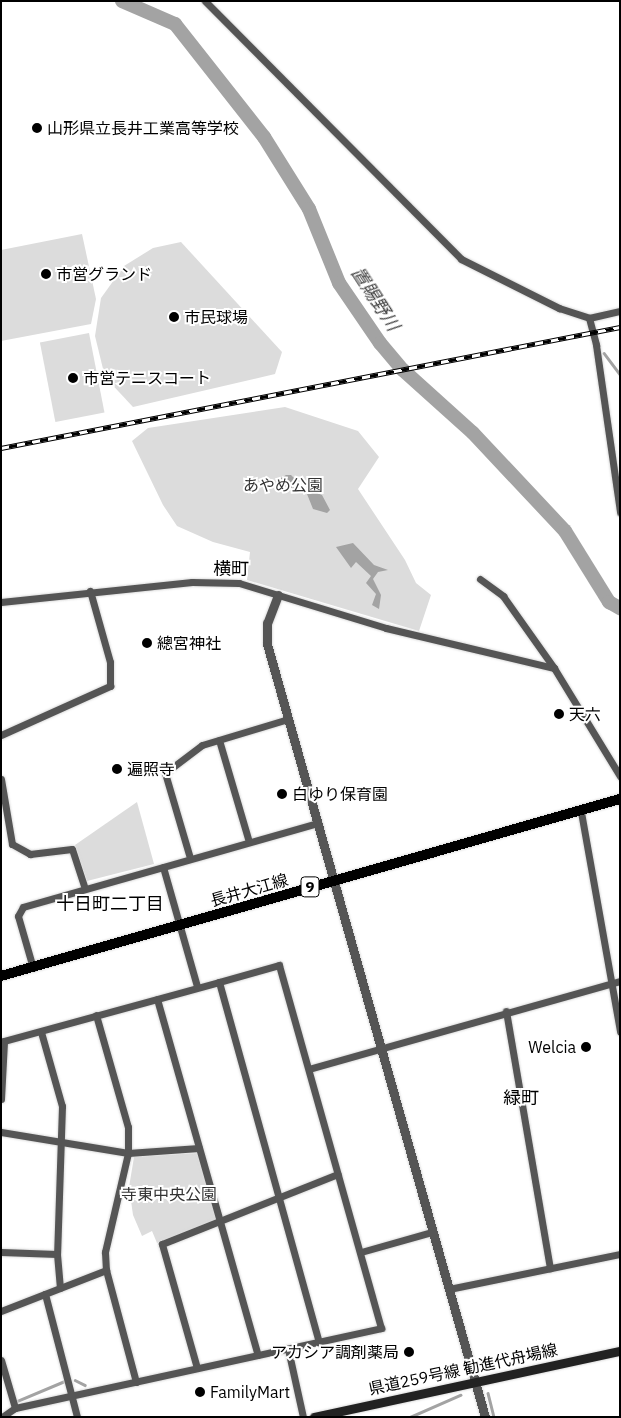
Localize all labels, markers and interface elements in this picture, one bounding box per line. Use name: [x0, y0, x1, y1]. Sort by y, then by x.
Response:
place label: 山形県立長井工業高等学校: [47, 118, 239, 138]
marker: 山形県立長井工業高等学校: [31, 122, 43, 134]
water label: 置賜野川: [346, 263, 404, 335]
place label: 市営グランド: [56, 264, 152, 284]
marker: 市営グランド: [40, 268, 52, 280]
place label: 市民球場: [184, 307, 248, 327]
marker: 市民球場: [168, 311, 180, 323]
place label: 市営テニスコート: [83, 368, 211, 388]
marker: 市営テニスコート: [67, 372, 79, 384]
park label: あやめ公園: [243, 475, 323, 495]
district label: 横町: [213, 558, 249, 580]
place label: 總宮神社: [157, 633, 221, 653]
marker: 總宮神社: [141, 637, 153, 649]
place label: 天六: [569, 704, 601, 724]
marker: 天六: [553, 708, 565, 720]
place label: 遍照寺: [127, 759, 175, 779]
marker: 遍照寺: [111, 763, 123, 775]
place label: 白ゆり保育園: [292, 784, 388, 804]
marker: 白ゆり保育園: [276, 788, 288, 800]
street label: 長井大江線: [208, 870, 290, 910]
road number: 9: [300, 874, 320, 900]
district label: 十日町二丁目: [56, 893, 164, 915]
place label: Welcia: [528, 1037, 576, 1057]
marker: Welcia: [580, 1041, 592, 1053]
district label: 緑町: [503, 1087, 539, 1109]
park label: 寺東中央公園: [121, 1184, 217, 1204]
street label: 県道259号線 勧進代舟場線: [367, 1340, 559, 1398]
place label: アカシア調剤薬局: [271, 1342, 399, 1362]
marker: アカシア調剤薬局: [403, 1346, 415, 1358]
place label: FamilyMart: [210, 1382, 290, 1402]
marker: FamilyMart: [194, 1386, 206, 1398]

